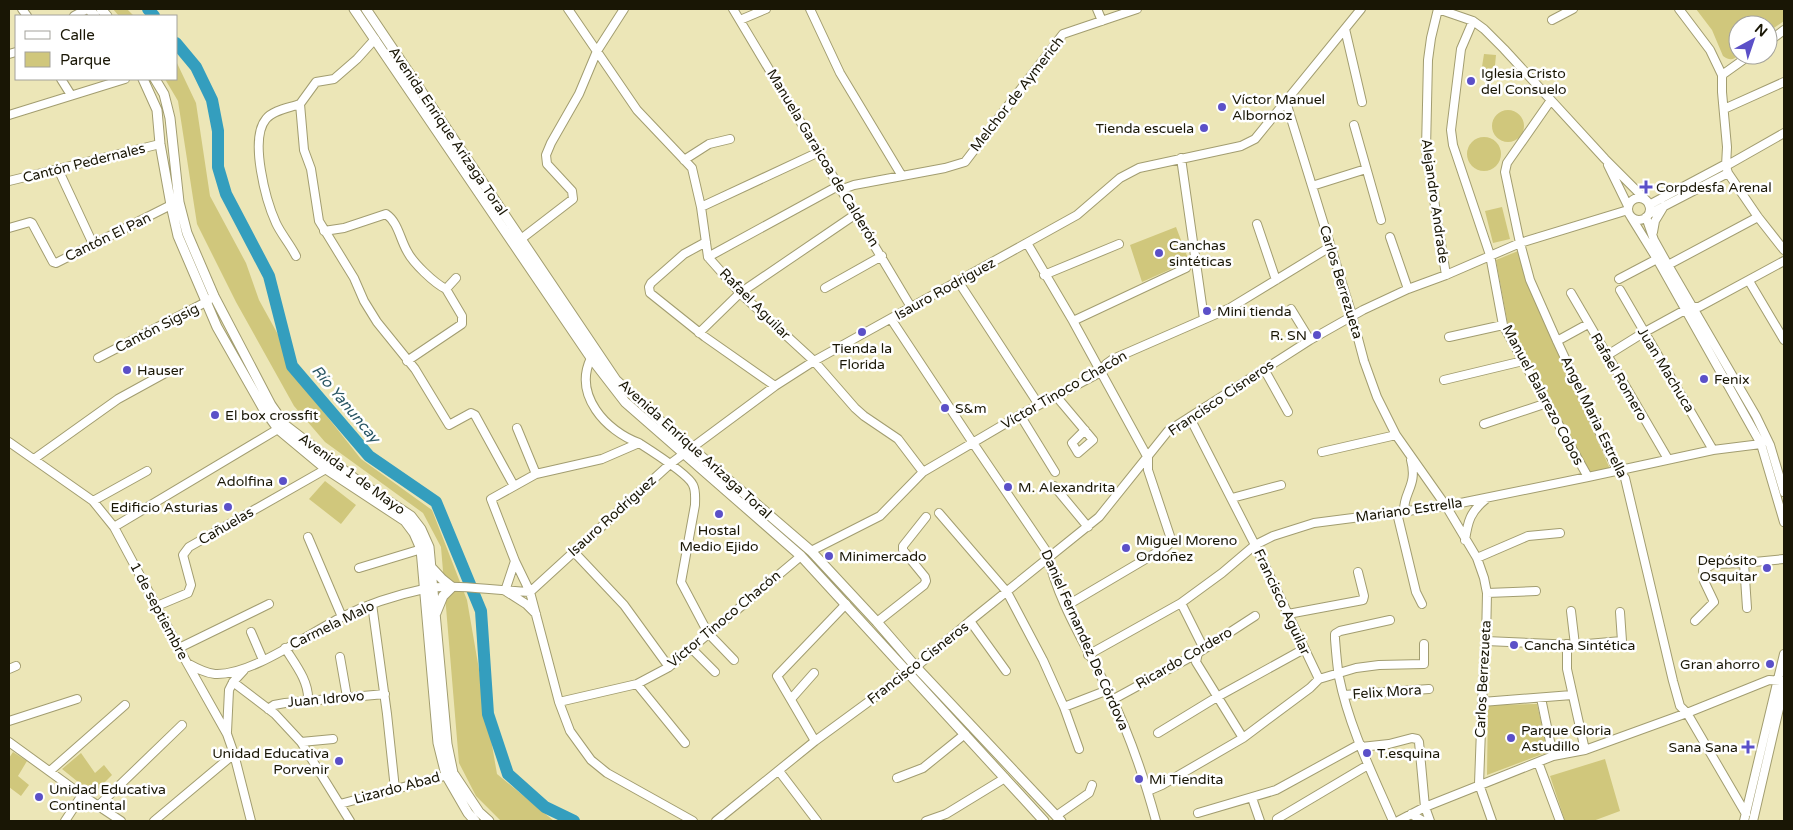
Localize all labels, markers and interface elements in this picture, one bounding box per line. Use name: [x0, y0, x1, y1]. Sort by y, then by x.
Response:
legend: [15, 15, 178, 80]
north arrow: [1728, 15, 1778, 65]
text: N: [1751, 20, 1771, 41]
text: Calle: [60, 26, 95, 44]
street label: Melchor de Aymerich: [967, 33, 1067, 155]
street label: Avenida Enrique Arízaga Toral: [385, 43, 511, 219]
text: Parque: [60, 51, 111, 69]
place label: Iglesia Cristo del Consuelo: [1481, 65, 1567, 98]
street label: Manuela Garaicoa de Calderón: [763, 66, 883, 250]
marker: Iglesia Cristo del Consuelo: [1465, 75, 1477, 87]
place label: Víctor Manuel Albornoz: [1232, 91, 1325, 124]
marker: Víctor Manuel Albornoz: [1216, 101, 1228, 113]
place label: Tienda escuela: [1095, 120, 1194, 137]
marker: Tienda escuela: [1198, 122, 1210, 134]
street label: Alejandro Andrade: [1418, 138, 1452, 264]
street label: Cantón Pedernales: [21, 139, 147, 186]
place label: Corpdesfa Arenal: [1656, 179, 1772, 196]
marker: Corpdesfa Arenal: [1640, 181, 1652, 193]
street label: Cantón El Pan: [62, 209, 154, 265]
street label: Carlos Berrezueta: [1316, 223, 1366, 341]
place label: Canchas sintéticas: [1169, 237, 1232, 270]
marker: Canchas sintéticas: [1153, 247, 1165, 259]
street label: Isauro Rodríguez: [892, 254, 998, 324]
street label: Rafael Aguilar: [716, 265, 795, 344]
street label: Cantón Sigsig: [112, 300, 202, 356]
place label: Mini tienda: [1217, 303, 1292, 320]
marker: Mini tienda: [1201, 305, 1213, 317]
street label: Manuel Balarezo Cobos: [1499, 322, 1587, 468]
street label: Juan Machuca: [1634, 324, 1698, 416]
marker: Tienda la Florida: [856, 326, 868, 338]
place label: R. SN: [1270, 327, 1307, 344]
marker: R. SN: [1311, 329, 1323, 341]
street label: Rafael Romero: [1587, 330, 1651, 424]
place label: Tienda la Florida: [832, 340, 892, 373]
street label: Víctor Tinoco Chacón: [998, 347, 1130, 433]
street label: Angel Maria Estrella: [1557, 353, 1631, 481]
street label: Francisco Cisneros: [1165, 356, 1277, 440]
water label: Río Yanuncay: [308, 361, 385, 448]
place label: Hauser: [137, 362, 185, 379]
marker: Hauser: [121, 364, 133, 376]
place label: Fenix: [1714, 371, 1749, 388]
marker: Fenix: [1698, 373, 1710, 385]
street label: Avenida Enrique Arízaga Toral: [615, 376, 775, 522]
place label: S&m: [955, 400, 987, 417]
marker: S&m: [939, 402, 951, 414]
place label: El box crossfit: [225, 407, 319, 424]
marker: El box crossfit: [209, 409, 221, 421]
street label: Avenida 1 de Mayo: [295, 430, 409, 518]
street label: Isauro Rodríguez: [564, 472, 660, 560]
place label: Adolfina: [217, 473, 273, 490]
marker: Adolfina: [277, 475, 289, 487]
place label: M. Alexandrita: [1018, 479, 1115, 496]
marker: M. Alexandrita: [1002, 481, 1014, 493]
street label: Mariano Estrella: [1355, 494, 1463, 526]
place label: Edificio Asturias: [111, 499, 218, 516]
marker: Edificio Asturias: [222, 501, 234, 513]
street label: Cañuelas: [196, 503, 257, 549]
marker: Hostal Medio Ejido: [713, 508, 725, 520]
place label: Hostal Medio Ejido: [679, 522, 759, 555]
place label: Miguel Moreno Ordoñez: [1136, 532, 1237, 565]
marker: Miguel Moreno Ordoñez: [1120, 542, 1132, 554]
street label: Francisco Aguilar: [1250, 546, 1314, 658]
street label: Daniel Fernandez De Córdova: [1037, 547, 1133, 733]
place label: Minimercado: [839, 548, 927, 565]
marker: Minimercado: [823, 550, 835, 562]
place label: Depósito Osquitar: [1698, 552, 1758, 585]
street label: 1 de septiembre: [126, 559, 192, 663]
marker: Depósito Osquitar: [1761, 562, 1773, 574]
street label: Víctor Tinoco Chacón: [664, 567, 784, 671]
street label: Carmela Malo: [287, 597, 377, 653]
street label: Francisco Cisneros: [864, 618, 972, 708]
street label: Carlos Berrezueta: [1471, 620, 1495, 738]
street label: Ricardo Cordero: [1133, 624, 1235, 692]
place label: Cancha Sintética: [1524, 637, 1635, 654]
marker: Cancha Sintética: [1508, 639, 1520, 651]
place label: Gran ahorro: [1680, 656, 1760, 673]
marker: Gran ahorro: [1764, 658, 1776, 670]
street label: Felix Mora: [1352, 681, 1422, 703]
street label: Juan Idrovo: [287, 687, 365, 711]
place label: Parque Gloria Astudillo: [1521, 722, 1611, 755]
marker: Parque Gloria Astudillo: [1505, 732, 1517, 744]
place label: Sana Sana: [1669, 739, 1738, 756]
marker: Sana Sana: [1742, 741, 1754, 753]
place label: Unidad Educativa Porvenir: [212, 745, 330, 778]
place label: T.esquina: [1377, 745, 1440, 762]
marker: T.esquina: [1361, 747, 1373, 759]
marker: Unidad Educativa Porvenir: [333, 755, 345, 767]
street label: Lizardo Abad: [352, 768, 442, 808]
place label: Mi Tiendita: [1149, 771, 1223, 788]
marker: Mi Tiendita: [1133, 773, 1145, 785]
place label: Unidad Educativa Continental: [49, 781, 166, 814]
marker: Unidad Educativa Continental: [33, 791, 45, 803]

